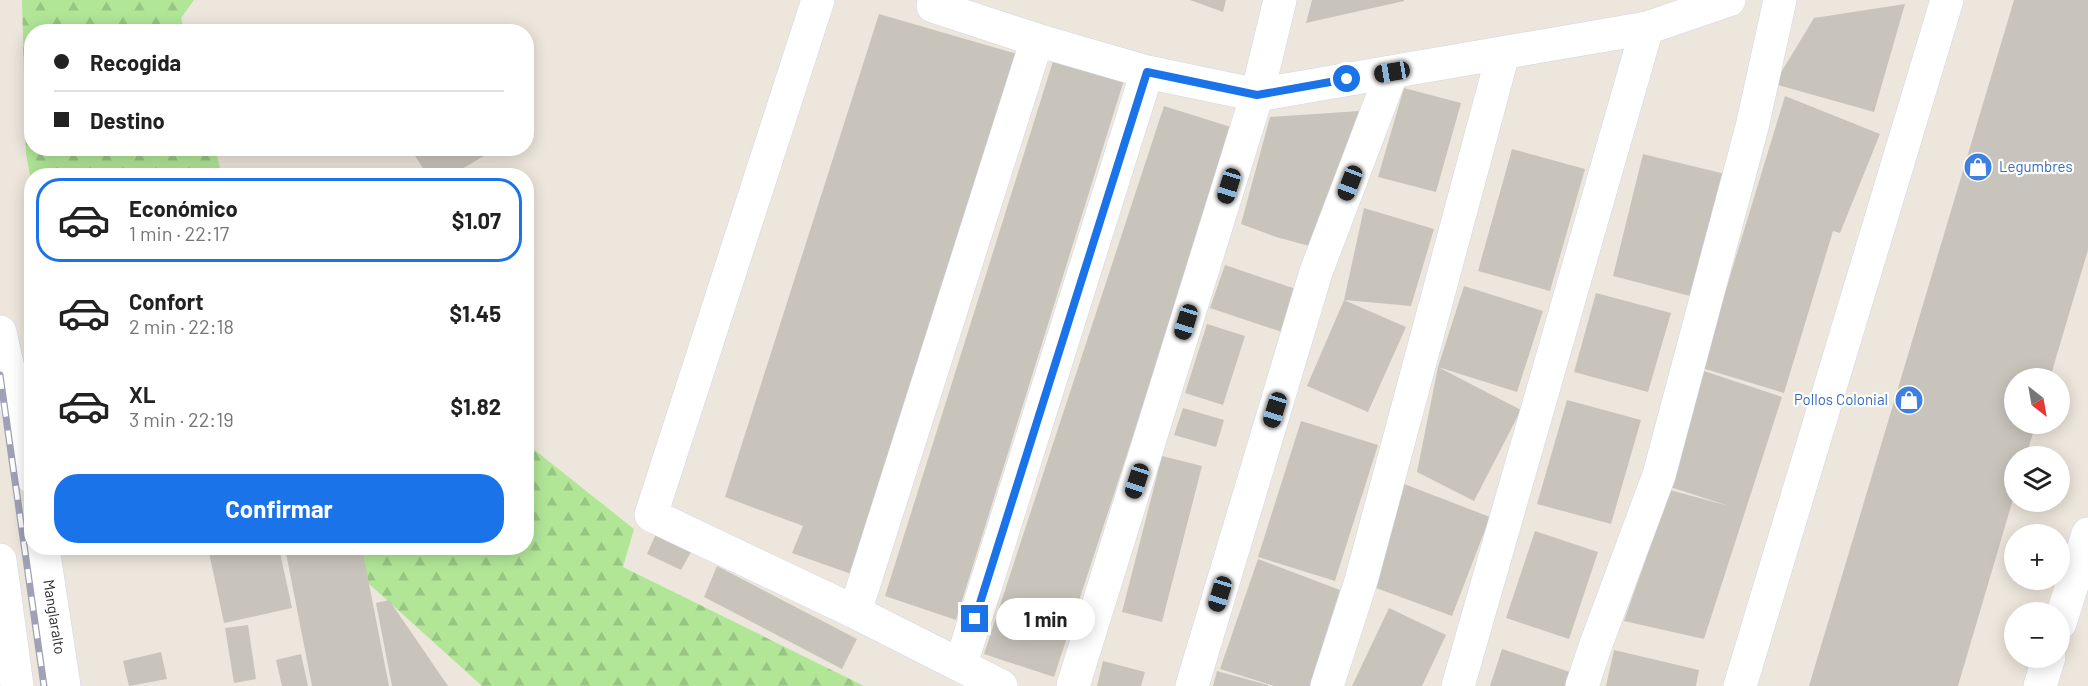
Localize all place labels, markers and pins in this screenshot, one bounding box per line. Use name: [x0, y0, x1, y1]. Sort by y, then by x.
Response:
shop icon: Legumbres: [1962, 151, 1994, 183]
place label: Legumbres: [1999, 157, 2073, 175]
shop icon: Pollos Colonial: [1893, 384, 1925, 416]
place label: Pollos Colonial: [1794, 390, 1888, 408]

